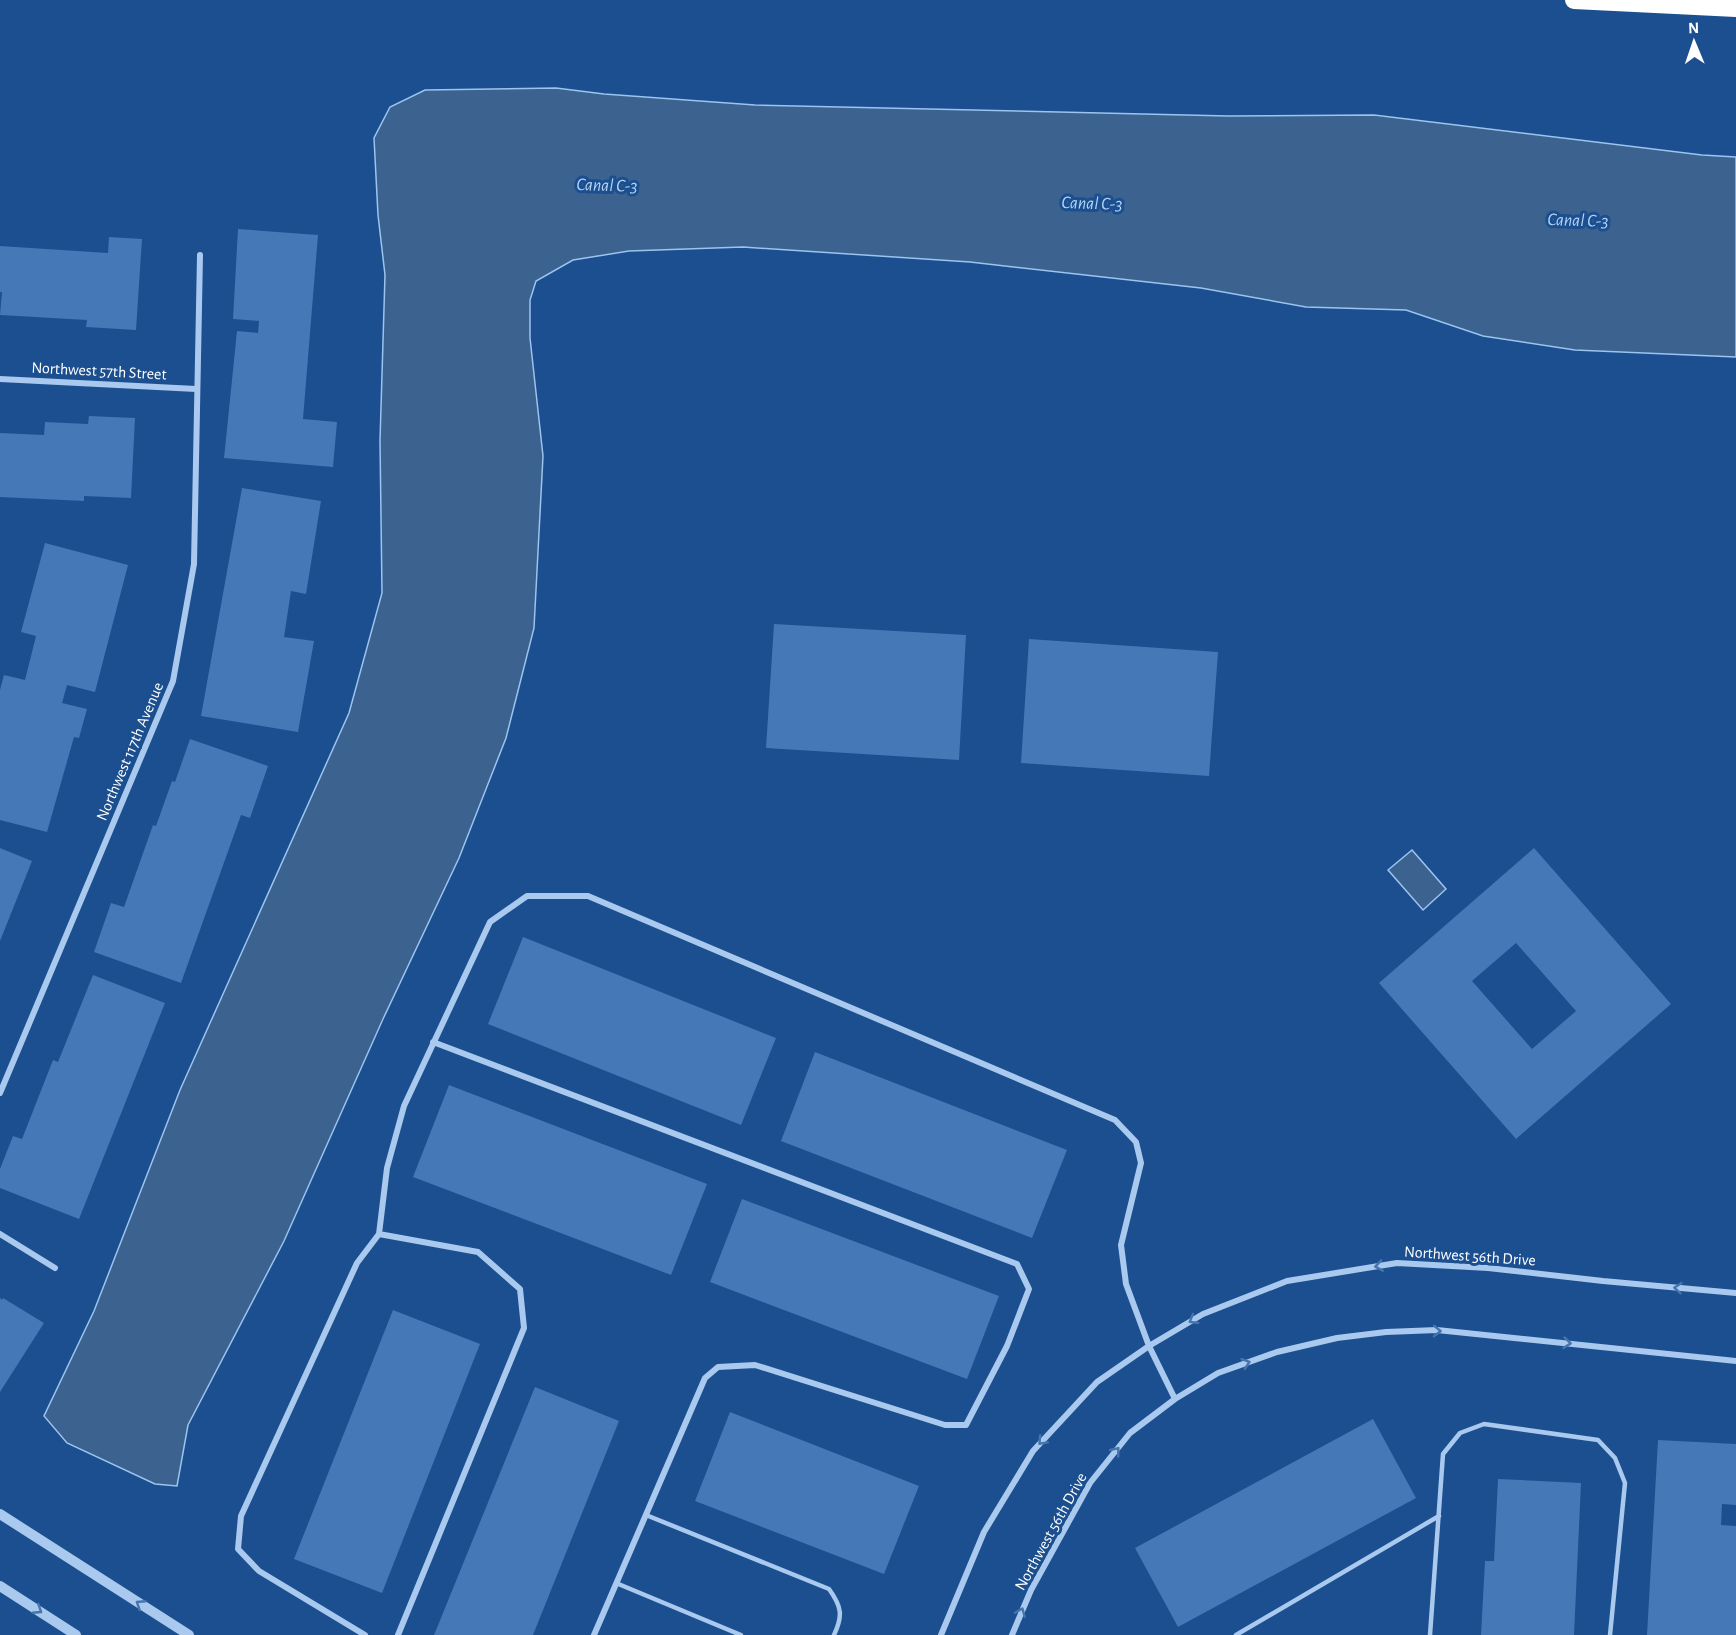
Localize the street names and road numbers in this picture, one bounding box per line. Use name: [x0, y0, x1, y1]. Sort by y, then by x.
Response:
street label: Northwest 57th Street: [31, 359, 167, 383]
street label: Northwest 117th Avenue: [94, 680, 166, 823]
street label: Northwest 56th Drive: [1404, 1243, 1536, 1269]
street label: Northwest 56th Drive: [1012, 1470, 1090, 1593]

